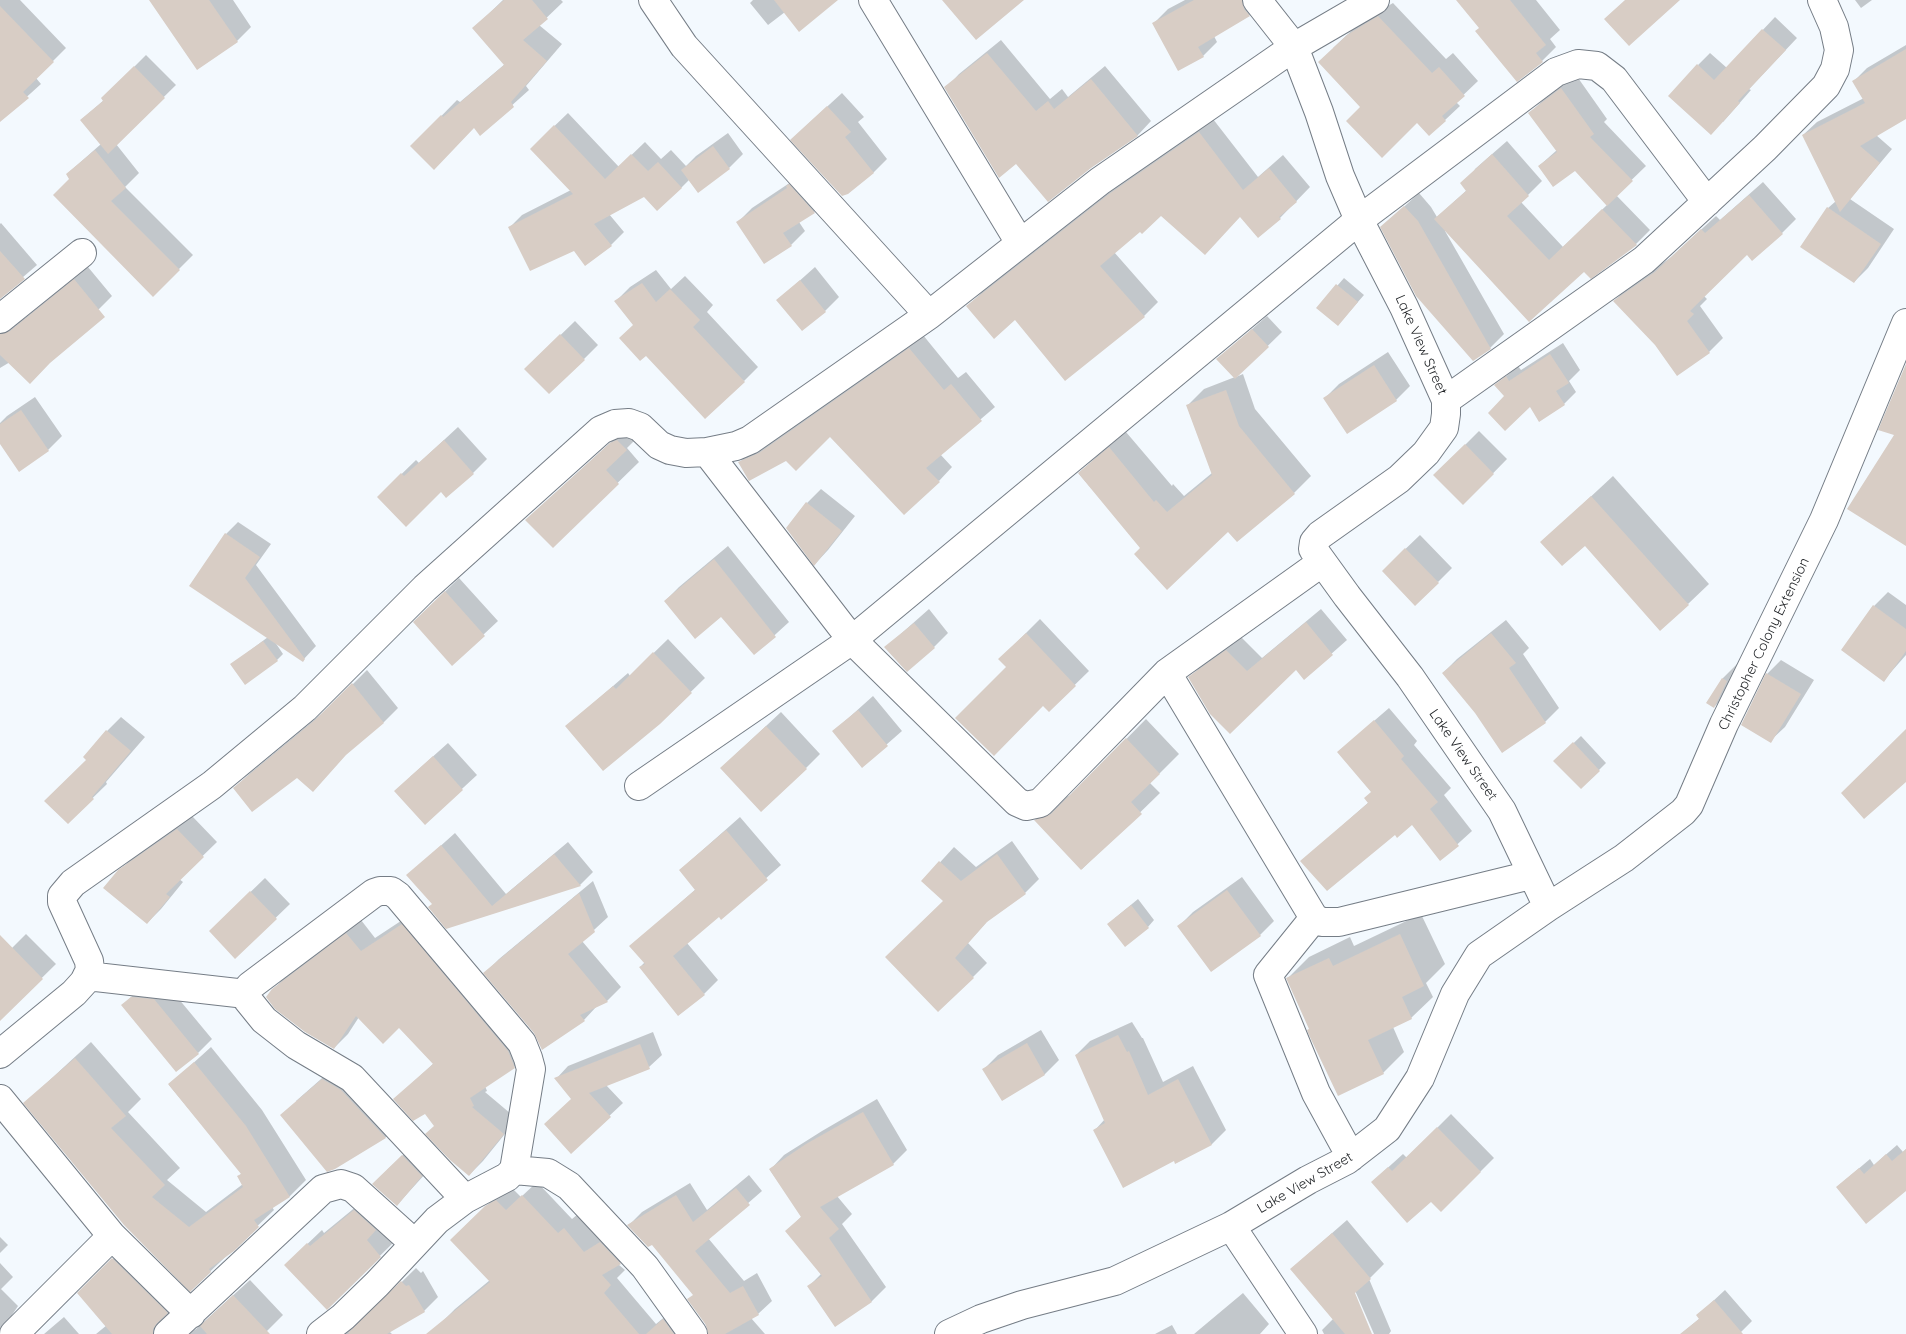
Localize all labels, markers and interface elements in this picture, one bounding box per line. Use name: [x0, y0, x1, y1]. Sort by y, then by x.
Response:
street label: Lake View Street: [1391, 292, 1451, 398]
street label: Christopher Colony Extension: [1715, 555, 1813, 733]
street label: Lake View Street: [1425, 706, 1501, 804]
street label: Lake View Street: [1254, 1149, 1356, 1217]

